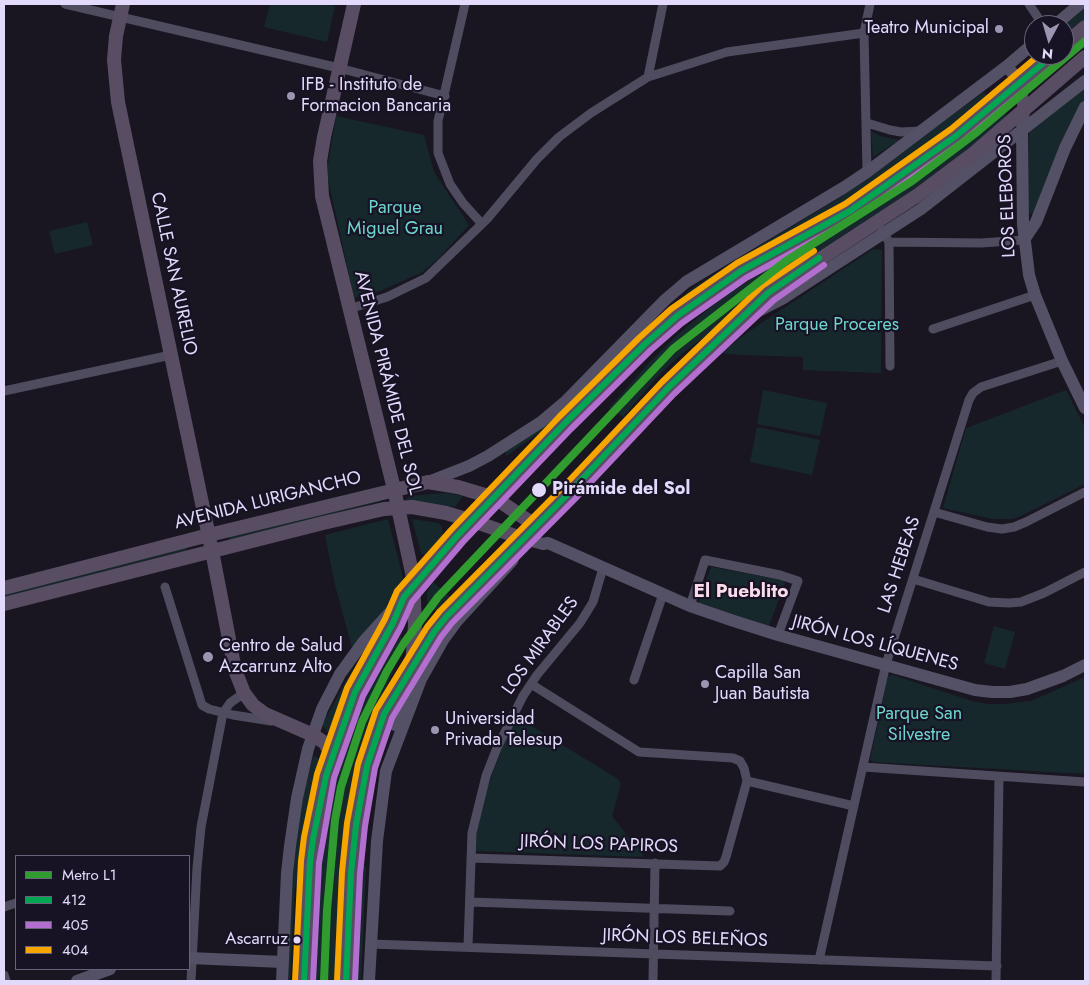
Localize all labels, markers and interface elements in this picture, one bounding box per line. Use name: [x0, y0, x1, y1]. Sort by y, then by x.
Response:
north arrow: [1024, 15, 1074, 65]
place label: Teatro Municipal: [865, 18, 989, 40]
marker: Teatro Municipal: [993, 23, 1005, 35]
text: N: [1041, 43, 1054, 64]
place label: IFB - Instituto de Formacion Bancaria: [301, 75, 451, 118]
marker: IFB - Instituto de Formacion Bancaria: [285, 90, 297, 102]
street label: LOS ELEBOROS: [995, 134, 1021, 258]
street label: CALLE SAN AURELIO: [145, 190, 201, 358]
park label: Parque Miguel Grau: [347, 198, 443, 240]
street label: AVENIDA PIRÁMIDE DEL SOL: [349, 269, 425, 497]
park label: Parque Proceres: [775, 315, 899, 337]
street label: AVENIDA LURIGANCHO: [172, 467, 364, 535]
place label: Pirámide del Sol: [552, 479, 690, 501]
marker: Pirámide del Sol: [530, 481, 548, 499]
street label: LAS HEBEAS: [874, 514, 926, 616]
district label: El Pueblito: [694, 581, 788, 603]
street label: LOS MIRABLES: [498, 593, 584, 699]
street label: JIRÓN LOS LÍQUENES: [790, 611, 960, 677]
place label: Centro de Salud Azcarrunz Alto: [219, 636, 343, 679]
marker: Centro de Salud Azcarrunz Alto: [201, 650, 215, 664]
place label: Capilla San Juan Bautista: [715, 663, 810, 706]
marker: Capilla San Juan Bautista: [699, 678, 711, 690]
park label: Parque San Silvestre: [876, 704, 962, 746]
place label: Universidad Privada Telesup: [445, 709, 562, 752]
marker: Universidad Privada Telesup: [429, 724, 441, 736]
street label: JIRÓN LOS PAPIROS: [519, 831, 679, 859]
legend: [15, 855, 190, 970]
text: Metro L1: [62, 864, 117, 886]
text: 412: [62, 889, 86, 911]
text: 405: [62, 914, 88, 936]
street label: JIRÓN LOS BELEÑOS: [602, 925, 768, 953]
place label: Ascarruz: [225, 930, 288, 950]
marker: Ascarruz: [292, 935, 302, 945]
text: 404: [62, 939, 89, 961]

